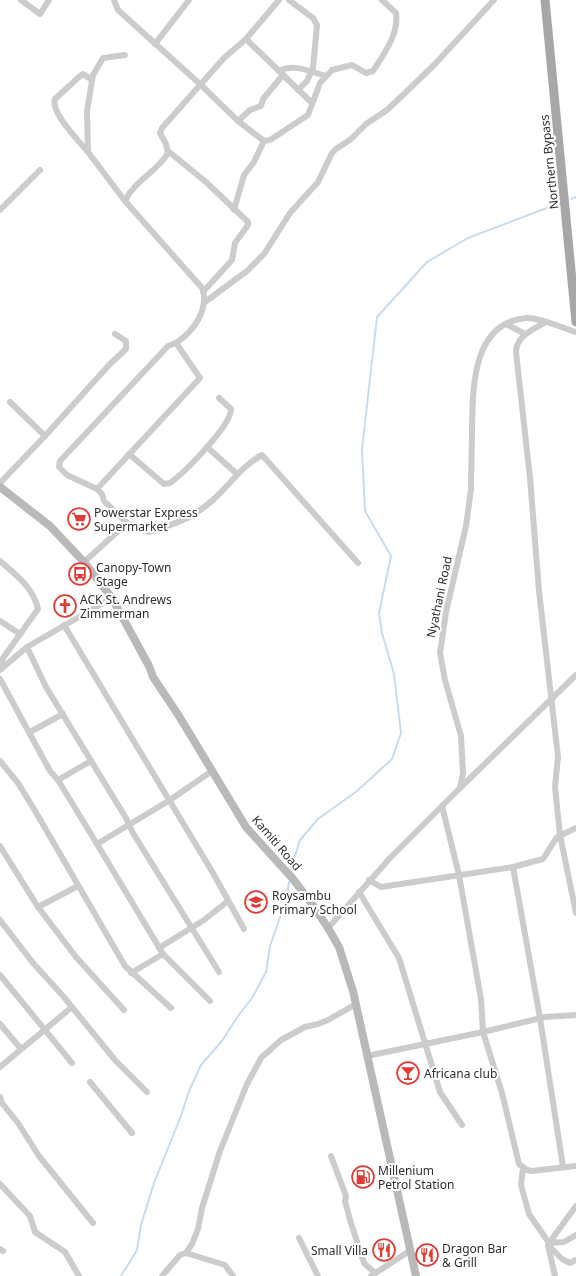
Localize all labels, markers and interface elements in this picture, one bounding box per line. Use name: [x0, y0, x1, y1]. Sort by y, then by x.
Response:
street label: Northern Bypass: [536, 114, 562, 210]
place label: Powerstar Express Supermarket: [94, 504, 198, 535]
supermarket icon: Powerstar Express Supermarket: [66, 506, 92, 532]
street label: Nyathani Road: [422, 555, 456, 639]
place label: Canopy-Town Stage: [96, 559, 171, 590]
bus stop icon: Canopy-Town Stage: [67, 561, 93, 587]
place label: ACK St. Andrews Zimmerman: [80, 591, 172, 622]
church icon: ACK St. Andrews Zimmerman: [52, 593, 78, 619]
street label: Kamiti Road: [248, 812, 306, 874]
place label: Roysambu Primary School: [272, 887, 357, 918]
school or university icon: Roysambu Primary School: [243, 889, 269, 915]
bar icon: Africana club: [395, 1060, 421, 1086]
place label: Africana club: [424, 1065, 497, 1082]
place label: Millenium Petrol Station: [378, 1162, 454, 1193]
fuel station icon: Millenium Petrol Station: [350, 1164, 376, 1190]
restaurant icon: Small Villa: [371, 1237, 397, 1263]
place label: Dragon Bar & Grill: [442, 1240, 507, 1271]
place label: Small Villa: [311, 1242, 368, 1259]
restaurant icon: Dragon Bar & Grill: [414, 1242, 440, 1268]

